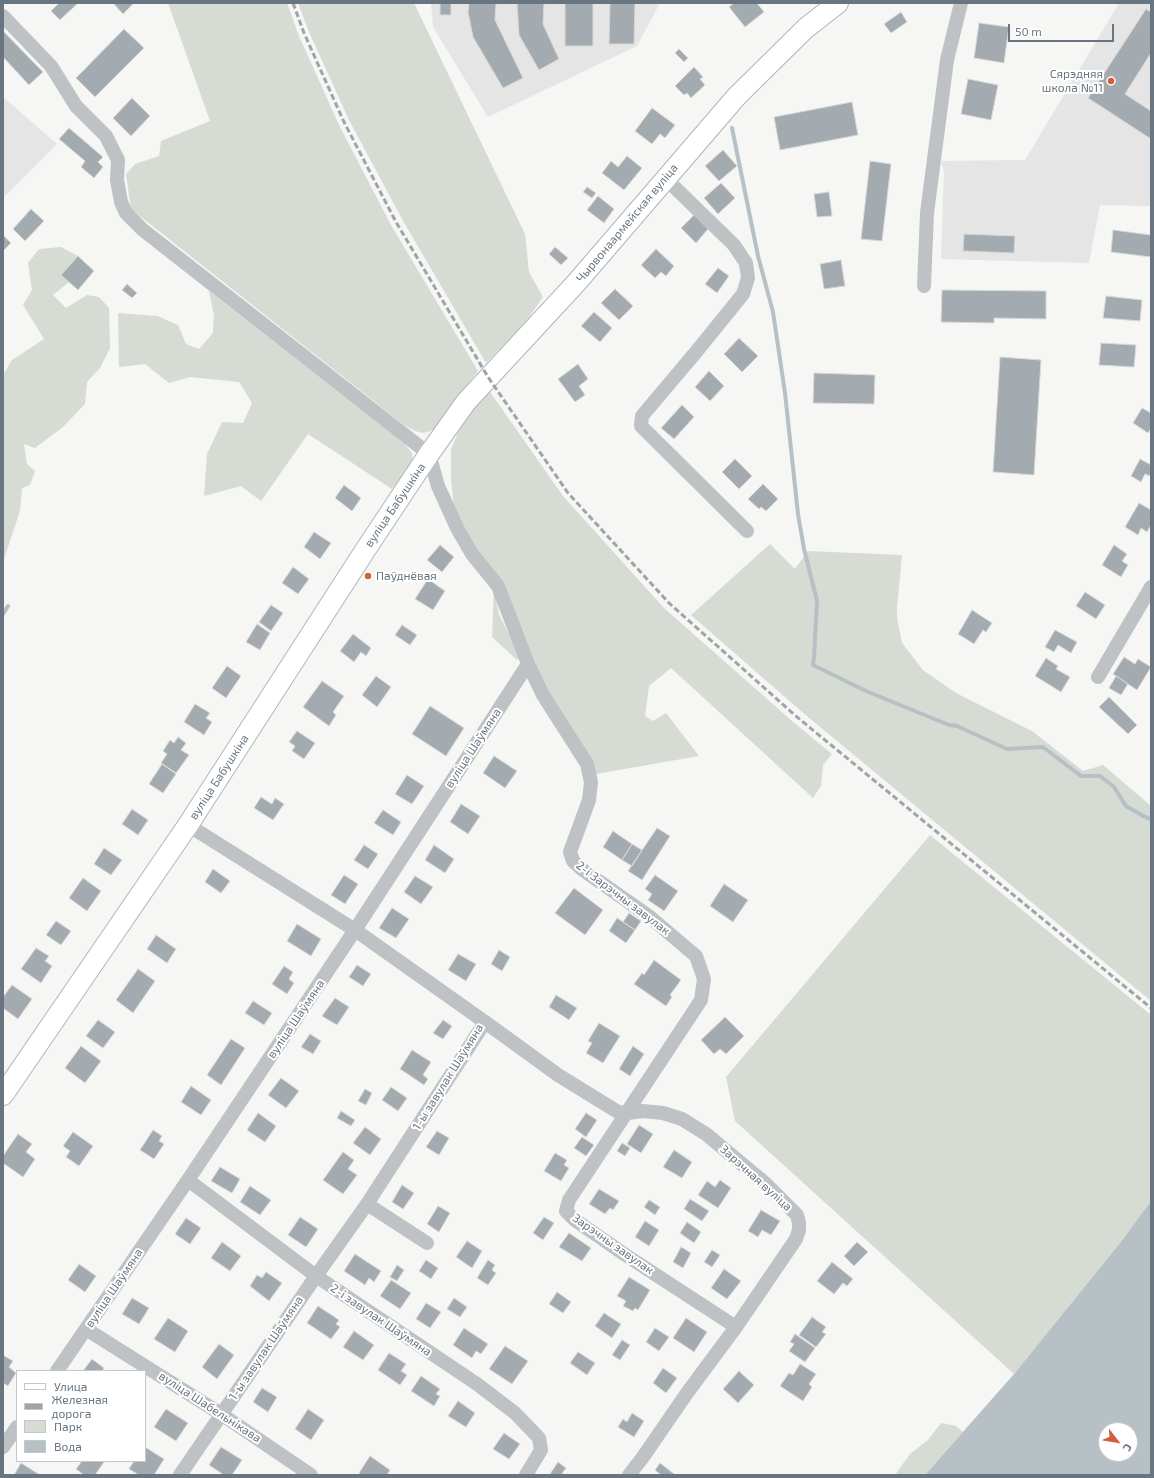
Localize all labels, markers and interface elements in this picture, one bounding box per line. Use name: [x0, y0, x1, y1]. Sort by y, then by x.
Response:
scale bar: [1010, 16, 1116, 42]
text: 50 m: [1015, 24, 1042, 38]
place label: Сярэдняя школа №11: [1042, 67, 1103, 95]
marker: Сярэдняя школа №11: [1106, 76, 1116, 86]
street label: Чырвонаармейская вуліца: [573, 161, 681, 285]
street label: вуліца Бабушкіна: [362, 460, 428, 550]
place label: Паўднёвая: [376, 569, 437, 583]
marker: Паўднёвая: [363, 571, 373, 581]
street label: вуліца Шаўмяна: [442, 706, 504, 790]
street label: вуліца Бабушкіна: [186, 732, 252, 822]
street label: 2-і Зарэчны завулак: [573, 858, 673, 938]
street label: вуліца Шаўмяна: [264, 977, 328, 1061]
street label: 1-ы завулак Шаўмяна: [409, 1021, 487, 1133]
street label: Зарэчная вуліца: [717, 1142, 795, 1214]
street label: Зарэчны завулак: [570, 1211, 656, 1277]
street label: вуліца Шаўмяна: [82, 1246, 146, 1330]
street label: 2-і завулак Шаўмяна: [328, 1281, 434, 1359]
street label: 1-ы завулак Шаўмяна: [226, 1293, 306, 1403]
street label: вуліца Шабельнікава: [156, 1369, 264, 1445]
legend: [16, 1370, 146, 1462]
text: Улица: [54, 1379, 87, 1393]
text: Железная дорога: [51, 1392, 108, 1420]
text: Парк: [54, 1419, 82, 1433]
north arrow: [1098, 1422, 1138, 1462]
text: Вода: [54, 1439, 82, 1453]
text: С: [1121, 1442, 1135, 1454]

